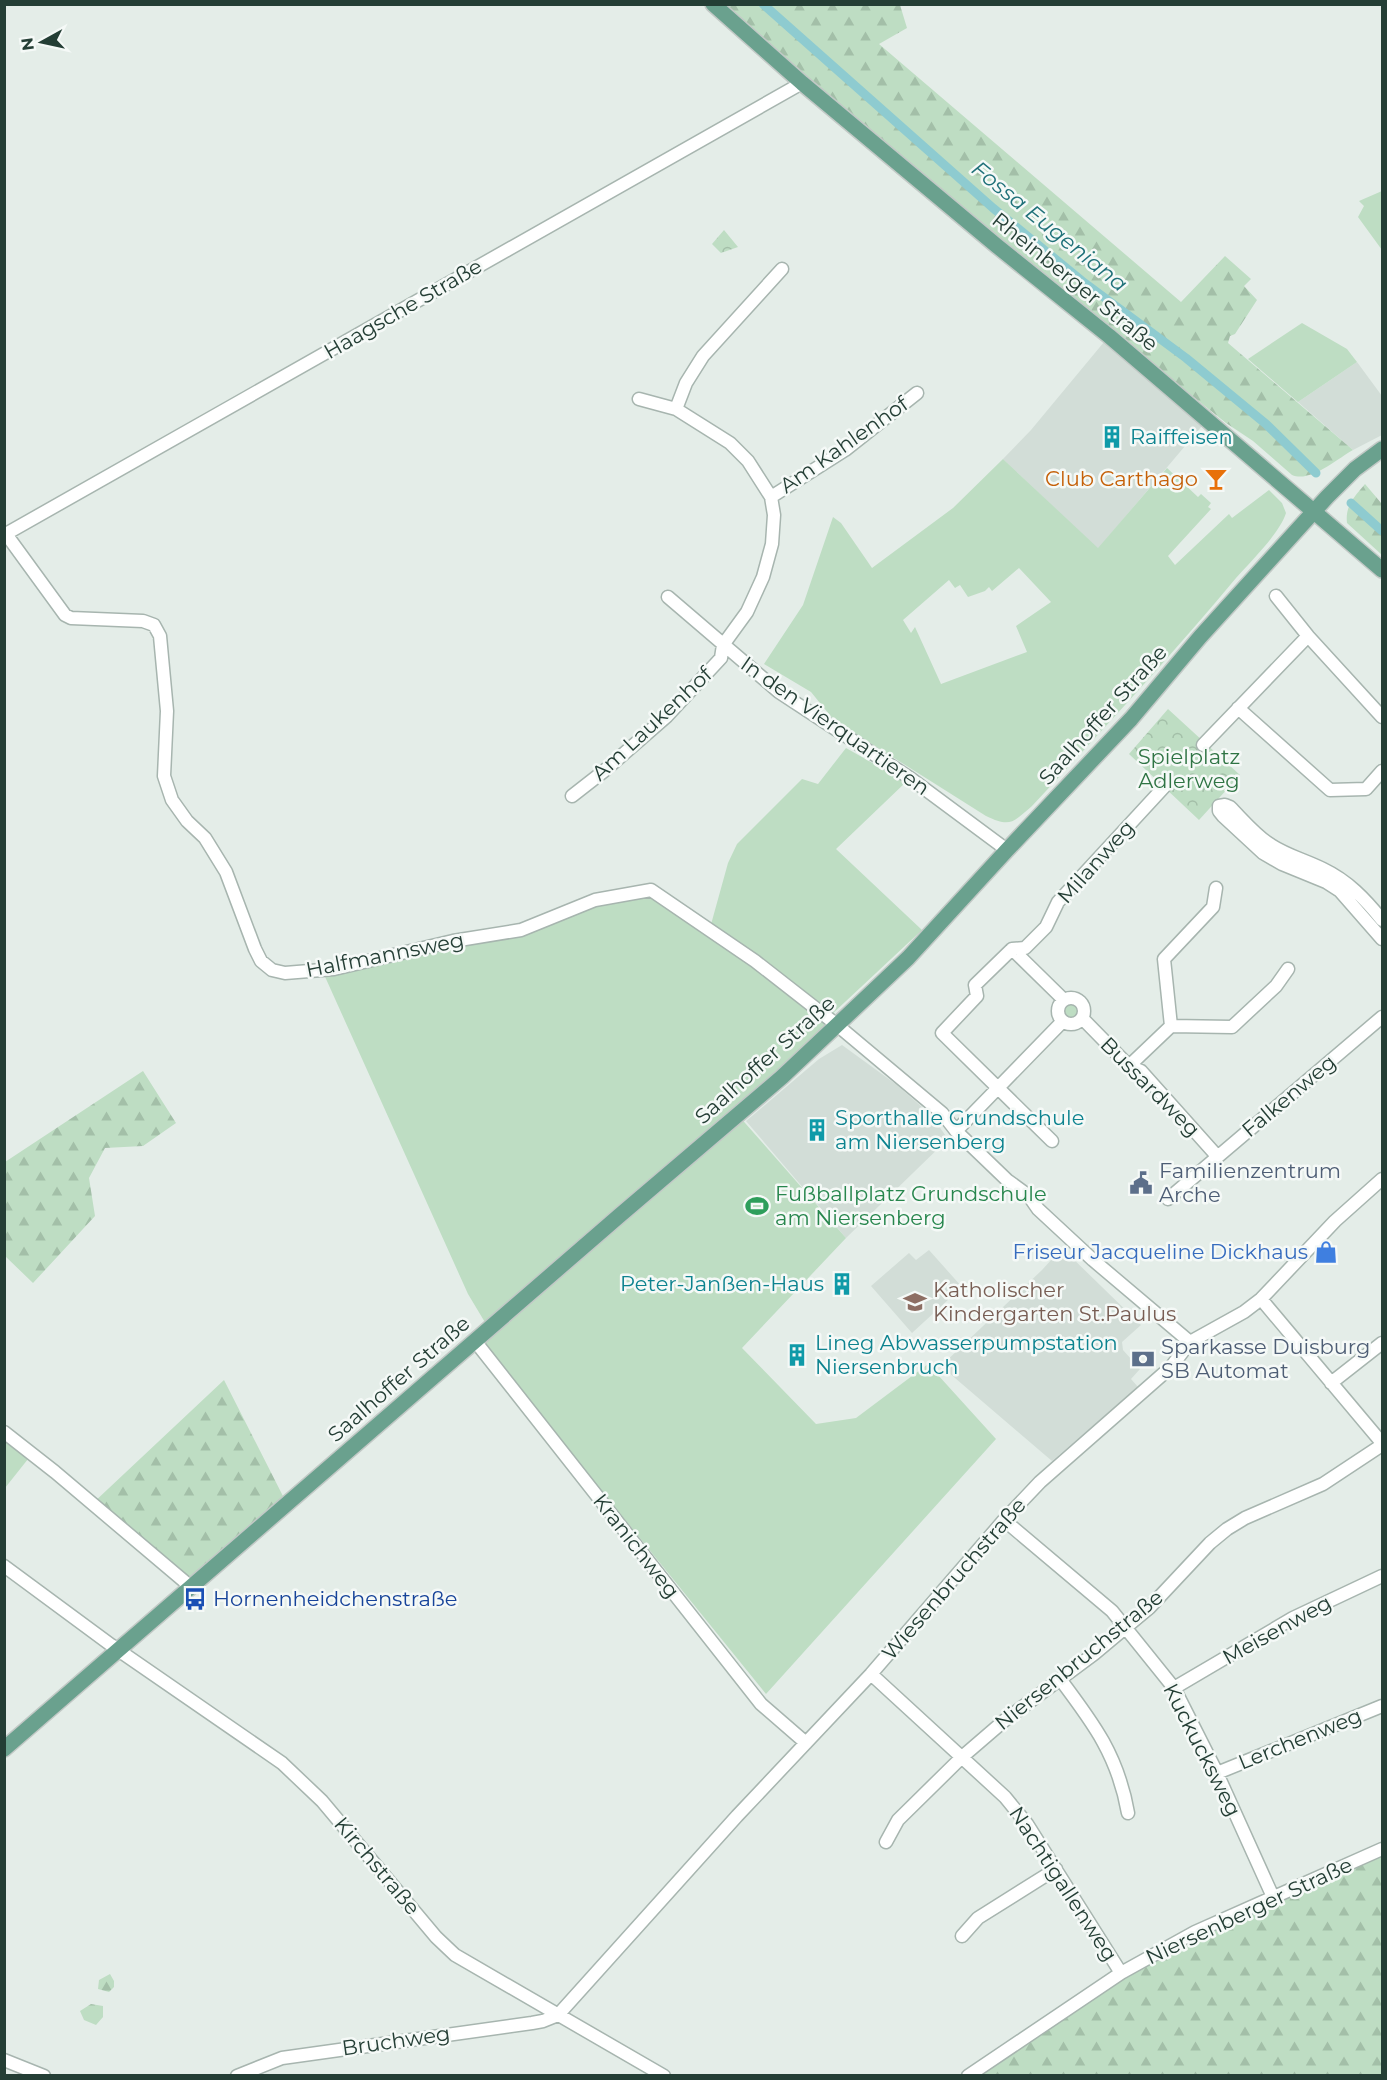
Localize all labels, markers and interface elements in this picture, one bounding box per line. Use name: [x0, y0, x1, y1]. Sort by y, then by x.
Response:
north arrow: [12, 12, 72, 72]
text: N: [17, 36, 38, 52]
water label: Fossa Eugeniana: [966, 155, 1133, 298]
street label: Rheinberger Straße: [987, 207, 1163, 356]
street label: Haagsche Straße: [319, 253, 486, 364]
street label: Am Kahlenhof: [775, 391, 913, 498]
building icon: Raiffeisen: [1099, 424, 1125, 450]
place label: Raiffeisen: [1130, 424, 1233, 449]
place label: Club Carthago: [1045, 466, 1198, 491]
bar icon: Club Carthago: [1203, 466, 1229, 492]
street label: Saalhoffer Straße: [1033, 640, 1172, 790]
street label: In den Vierquartieren: [736, 651, 935, 800]
street label: Am Laukenhof: [586, 661, 718, 786]
park label: Spielplatz Adlerweg: [1138, 744, 1240, 793]
street label: Milanweg: [1052, 815, 1139, 908]
street label: Halfmannsweg: [304, 927, 466, 982]
street label: Saalhoffer Straße: [690, 990, 840, 1129]
street label: Bussardweg: [1095, 1032, 1205, 1142]
street label: Falkenweg: [1237, 1049, 1341, 1142]
place label: Sporthalle Grundschule am Niersenberg: [835, 1105, 1084, 1154]
building icon: Sporthalle Grundschule am Niersenberg: [804, 1117, 830, 1143]
place label: Familienzentrum Arche: [1159, 1158, 1341, 1207]
public building icon: Familienzentrum Arche: [1128, 1170, 1154, 1196]
place label: Fußballplatz Grundschule am Niersenberg: [775, 1181, 1047, 1230]
sports icon: Fußballplatz Grundschule am Niersenberg: [744, 1193, 770, 1219]
place label: Friseur Jacqueline Dickhaus: [1013, 1239, 1308, 1264]
shop icon: Friseur Jacqueline Dickhaus: [1313, 1239, 1339, 1265]
place label: Peter-Janßen-Haus: [620, 1271, 824, 1296]
building icon: Peter-Janßen-Haus: [829, 1271, 855, 1297]
place label: Katholischer Kindergarten St.Paulus: [933, 1277, 1176, 1326]
school or university icon: Katholischer Kindergarten St.Paulus: [902, 1289, 928, 1315]
street label: Saalhoffer Straße: [323, 1310, 475, 1447]
place label: Lineg Abwasserpumpstation Niersenbruch: [815, 1330, 1118, 1379]
place label: Sparkasse Duisburg SB Automat: [1161, 1334, 1370, 1383]
building icon: Lineg Abwasserpumpstation Niersenbruch: [784, 1342, 810, 1368]
bank icon: Sparkasse Duisburg SB Automat: [1130, 1346, 1156, 1372]
street label: Kranichweg: [588, 1489, 685, 1603]
street label: Wiesenbruchstraße: [876, 1493, 1031, 1665]
street label: Niersenbruchstraße: [990, 1584, 1168, 1735]
bus stop icon: Hornenheidchenstraße: [182, 1586, 208, 1612]
place label: Hornenheidchenstraße: [213, 1586, 458, 1611]
street label: Meisenweg: [1218, 1589, 1336, 1670]
street label: Kuckucksweg: [1158, 1679, 1247, 1820]
street label: Lerchenweg: [1234, 1702, 1365, 1775]
street label: Nachtigallenweg: [1004, 1802, 1123, 1966]
street label: Kirchstraße: [329, 1812, 426, 1920]
street label: Niersenberger Straße: [1142, 1852, 1356, 1969]
street label: Bruchweg: [340, 2021, 452, 2060]

